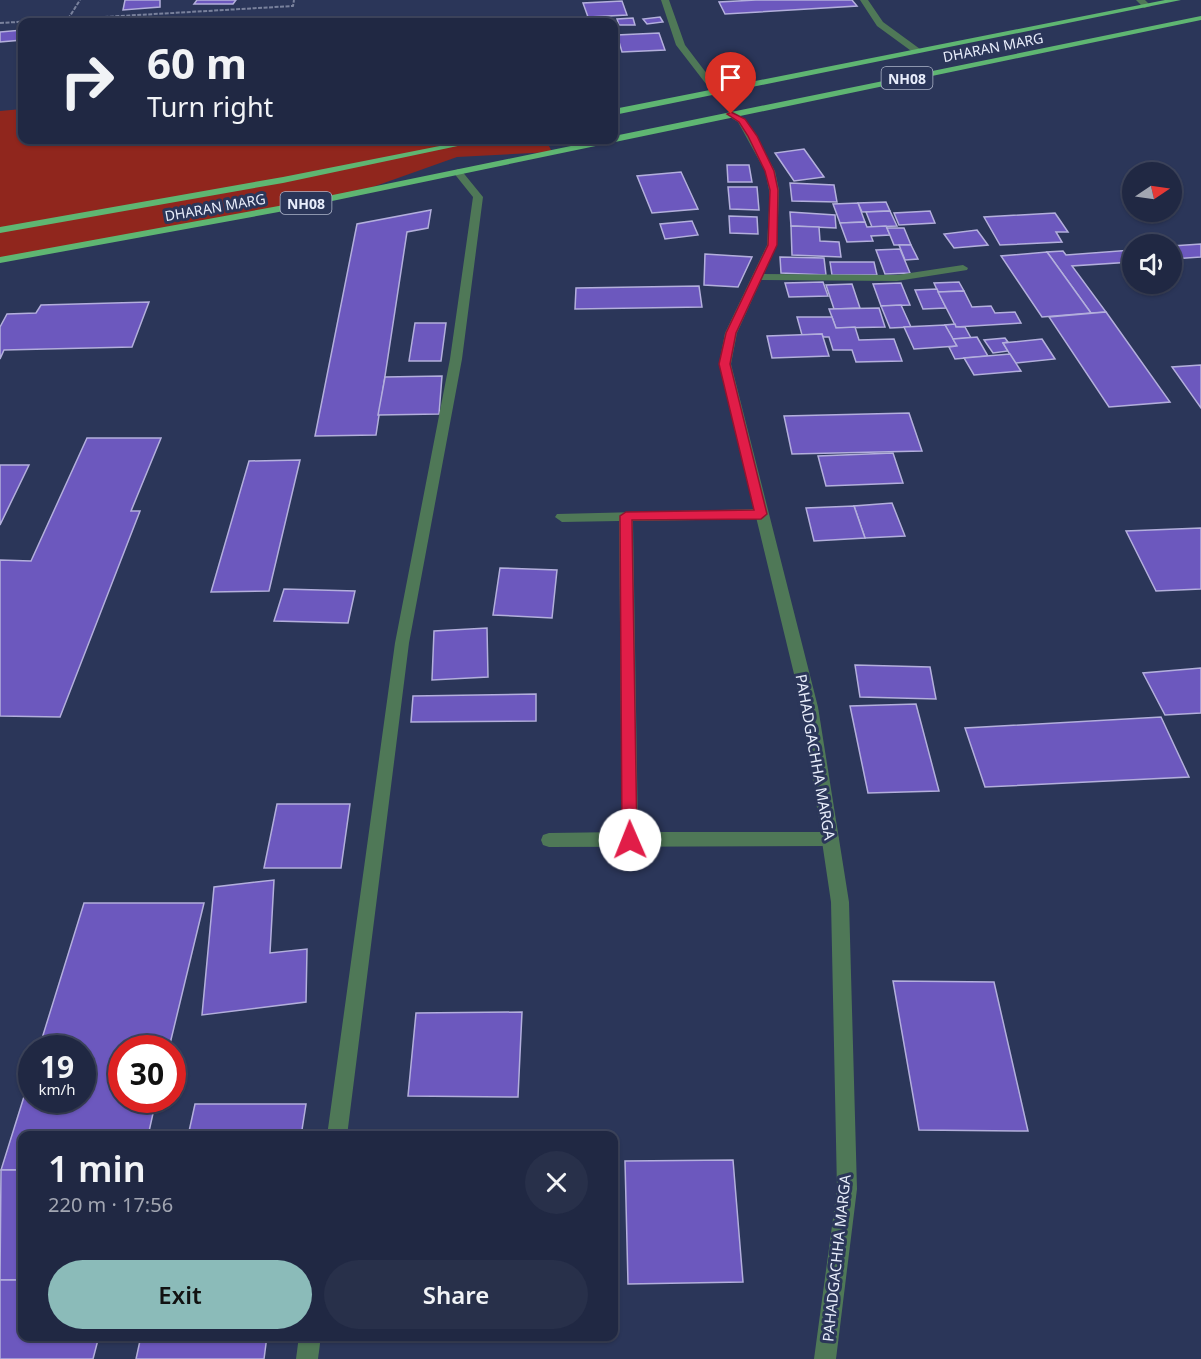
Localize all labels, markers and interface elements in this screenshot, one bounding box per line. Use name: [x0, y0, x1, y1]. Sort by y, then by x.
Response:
street label: DHARAN MARG: [941, 28, 1045, 66]
text: 60 m: [147, 34, 247, 91]
icon: right: [48, 42, 126, 120]
pin: [705, 52, 756, 114]
icon: arrive: [714, 61, 747, 94]
road number: NH08: [882, 67, 932, 89]
text: Turn right: [147, 88, 273, 125]
north arrow: [1122, 162, 1182, 222]
map controls: [1122, 162, 1182, 294]
street label: DHARAN MARG: [163, 189, 267, 225]
road number: NH08: [280, 192, 332, 214]
button: sound: [1122, 234, 1182, 294]
street label: PAHADGACHHA MARGA: [792, 673, 841, 842]
position arrow: [598, 808, 662, 872]
speed limit sign: 30: [108, 1035, 186, 1113]
text: 19: [40, 1046, 74, 1087]
text: km/h: [39, 1079, 75, 1099]
text: 1 min: [48, 1144, 146, 1193]
button: close: [525, 1151, 588, 1214]
street label: PAHADGACHHA MARGA: [817, 1173, 855, 1343]
text: 220 m · 17:56: [48, 1191, 173, 1218]
button: Exit: [48, 1260, 312, 1329]
button: Share: [324, 1260, 588, 1329]

